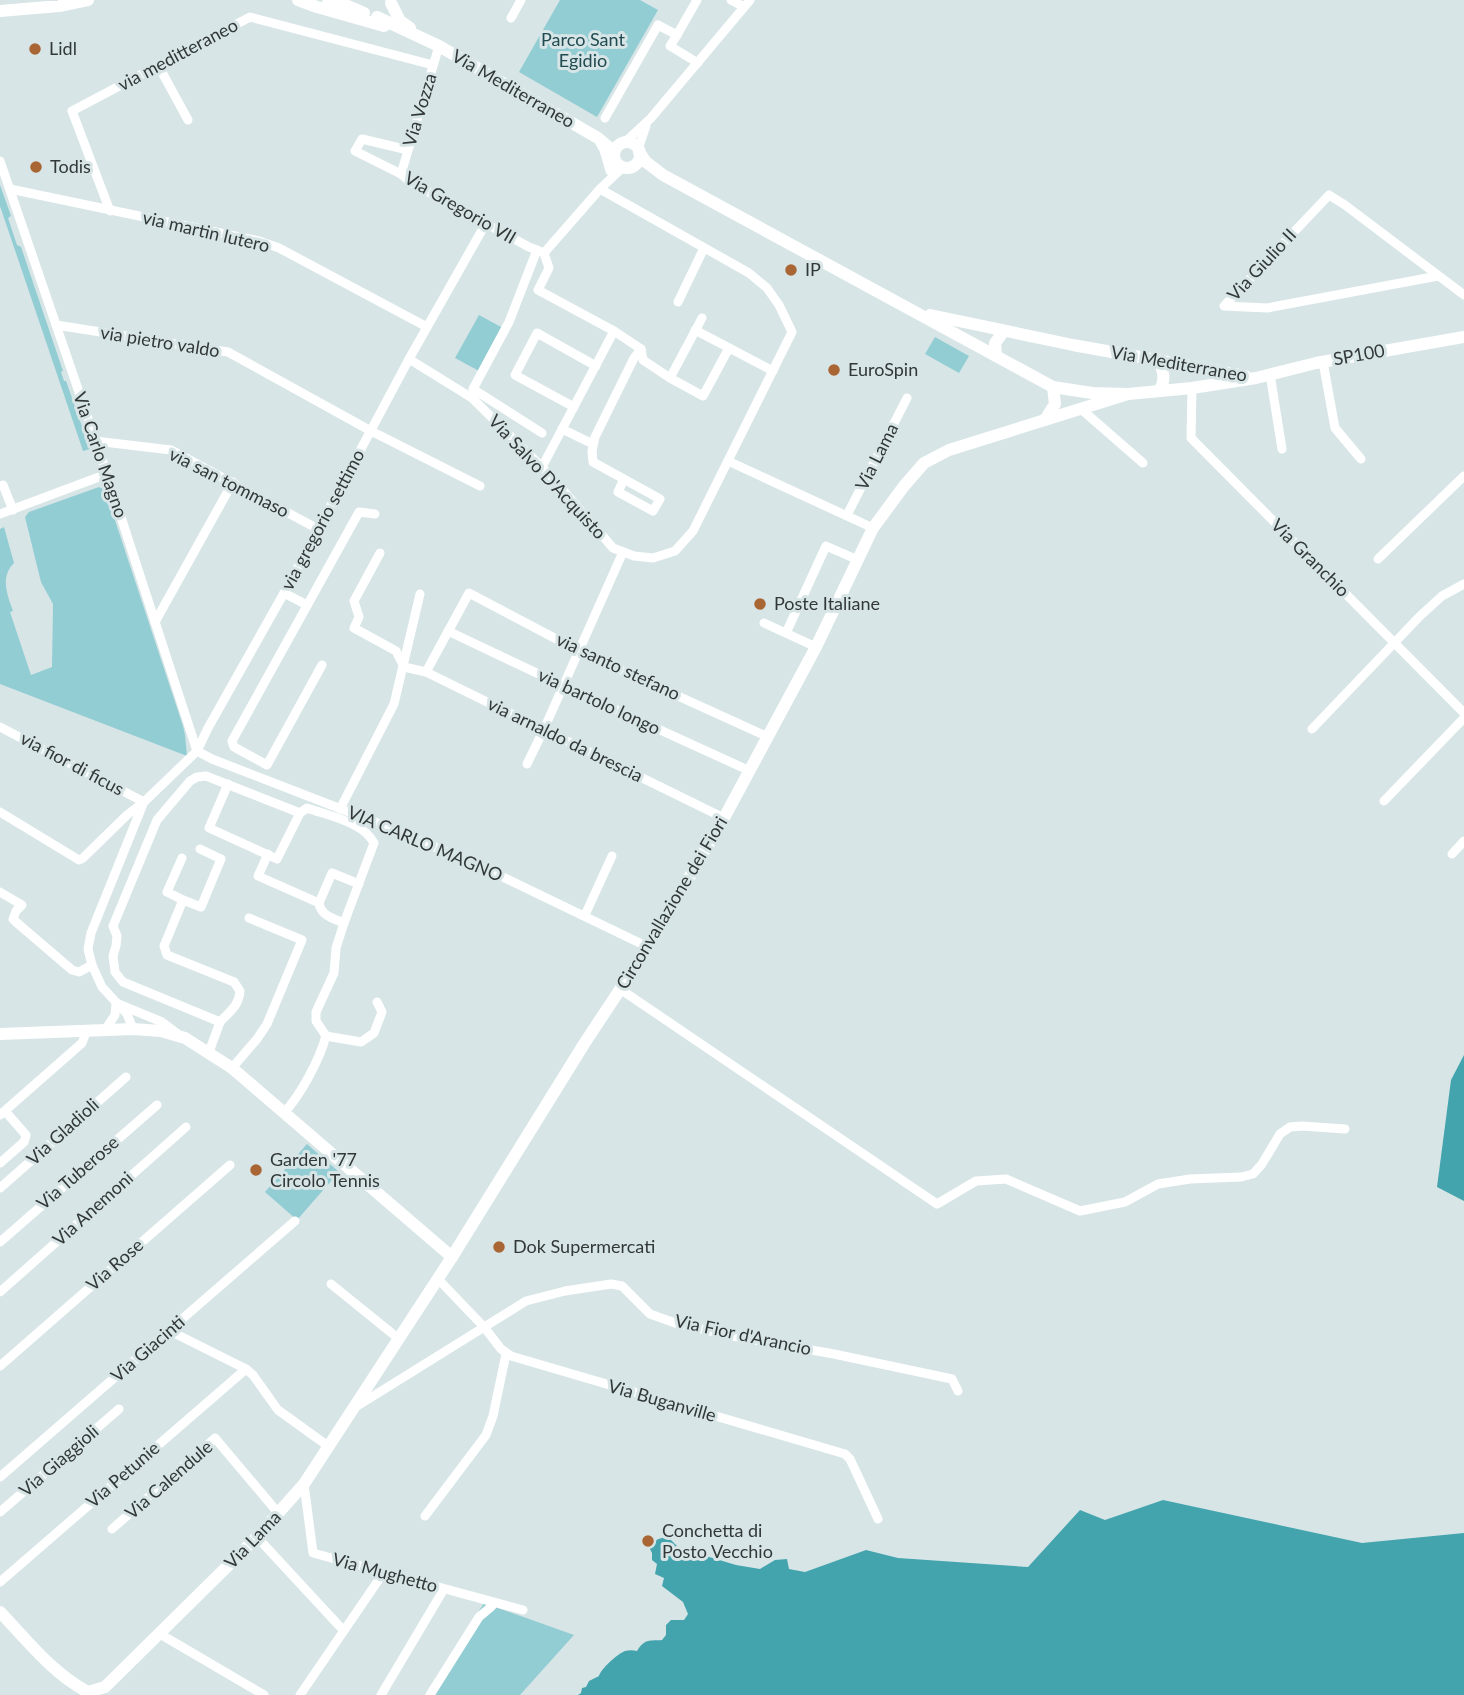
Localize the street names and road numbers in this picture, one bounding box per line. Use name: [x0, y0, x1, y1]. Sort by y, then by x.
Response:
street label: via meditteraneo: [114, 13, 241, 95]
street label: Via Mediterraneo: [448, 44, 579, 132]
street label: Via Vozza: [397, 70, 441, 149]
street label: Via Gregorio VII: [401, 166, 520, 248]
street label: via martin lutero: [141, 206, 272, 256]
street label: Via Giulio II: [1222, 224, 1300, 305]
street label: via pietro valdo: [99, 321, 221, 361]
street label: SP100: [1331, 339, 1386, 369]
street label: Via Mediterraneo: [1109, 340, 1249, 386]
street label: Via Carlo Magno: [69, 389, 133, 520]
street label: Via Salvo D'Acquisto: [484, 409, 611, 543]
street label: Via Lama: [850, 419, 902, 494]
street label: via san tommaso: [166, 442, 293, 522]
street label: via gregorio settimo: [276, 445, 369, 594]
street label: Via Granchio: [1267, 514, 1354, 601]
street label: via santo stefano: [553, 628, 684, 704]
street label: via bartolo longo: [535, 663, 664, 739]
street label: via arnaldo da brescia: [484, 692, 647, 786]
street label: via fior di ficus: [17, 727, 128, 800]
street label: VIA CARLO MAGNO: [344, 800, 506, 886]
street label: Circonvallazione dei Fiori: [611, 812, 731, 993]
street label: Via Gladioli: [22, 1093, 103, 1169]
street label: Via Tuberose: [32, 1131, 123, 1214]
street label: Via Anemoni: [48, 1166, 137, 1250]
street label: Via Rose: [81, 1234, 147, 1295]
street label: Via Fior d'Arancio: [673, 1309, 813, 1359]
street label: Via Giacinti: [106, 1310, 189, 1386]
street label: Via Buganville: [606, 1374, 719, 1426]
street label: Via Giaggioli: [14, 1420, 103, 1501]
street label: Via Calendule: [120, 1435, 217, 1523]
street label: Via Petunie: [81, 1436, 164, 1512]
street label: Via Lama: [219, 1506, 285, 1573]
street label: Via Mughetto: [330, 1547, 440, 1597]

